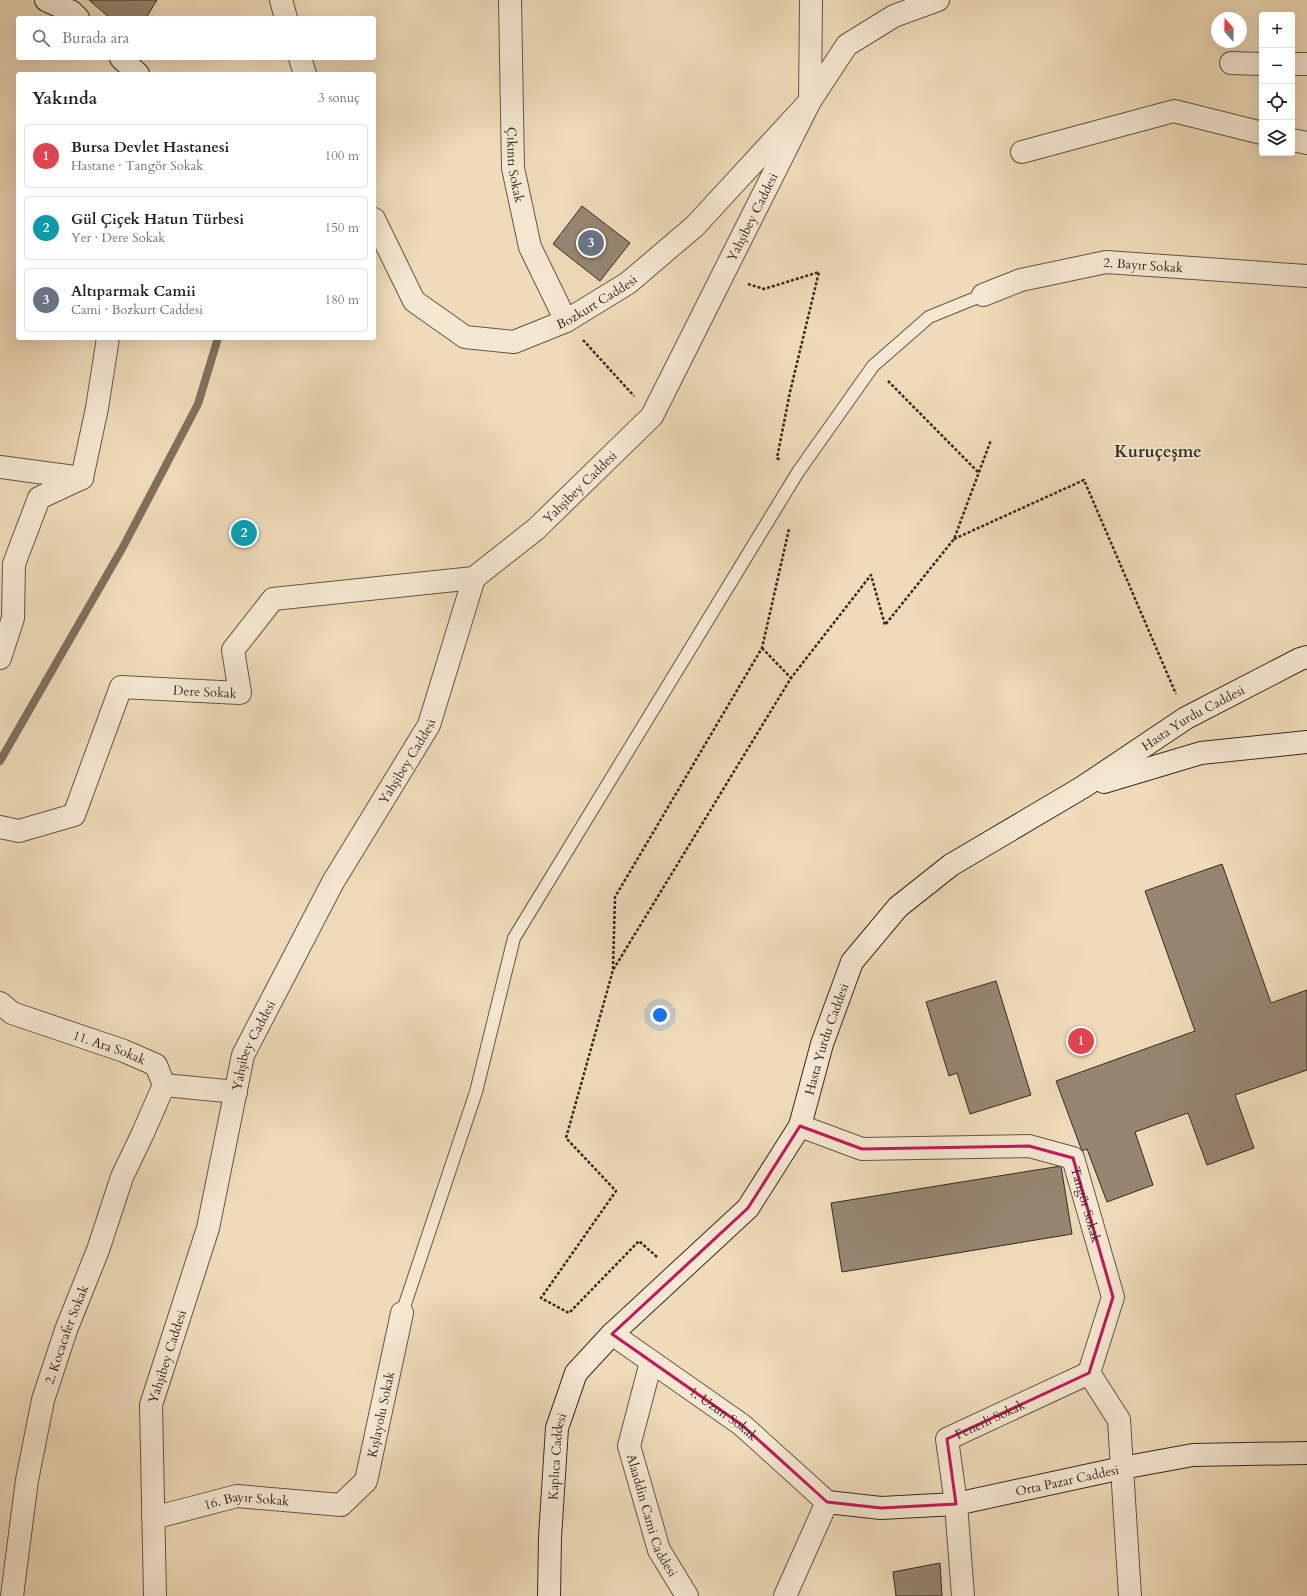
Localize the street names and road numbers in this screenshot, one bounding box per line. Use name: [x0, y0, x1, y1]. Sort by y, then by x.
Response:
street label: Çıkıntı Sokak: [502, 127, 528, 204]
street label: Yahşibey Caddesi: [723, 170, 783, 265]
street label: 2. Bayır Sokak: [1103, 254, 1184, 277]
street label: Bozkurt Caddesi: [554, 271, 642, 334]
street label: Yahşibey Caddesi: [539, 447, 621, 528]
street label: Hasta Yurdu Caddesi: [1138, 681, 1248, 755]
street label: Dere Sokak: [173, 682, 237, 703]
street label: Yahşibey Caddesi: [375, 717, 440, 808]
street label: Hasta Yurdu Caddesi: [801, 980, 854, 1097]
street label: Yahşibey Caddesi: [228, 997, 280, 1092]
street label: 11. Ara Sokak: [71, 1026, 149, 1070]
street label: Tangör Sokak: [1066, 1165, 1105, 1245]
street label: 2. Kocacafer Sokak: [41, 1282, 93, 1387]
street label: Yahşibey Caddesi: [144, 1308, 191, 1406]
street label: Kışlayolu Sokak: [363, 1370, 399, 1459]
street label: 1. Uzun Sokak: [685, 1383, 761, 1445]
street label: Fenerli Sokak: [952, 1396, 1028, 1444]
street label: Kaplıca Caddesi: [544, 1410, 572, 1501]
street label: Alaaddin Cami Caddesi: [622, 1452, 681, 1581]
street label: Orta Pazar Caddesi: [1014, 1461, 1121, 1501]
street label: 16. Bayır Sokak: [202, 1488, 290, 1514]

